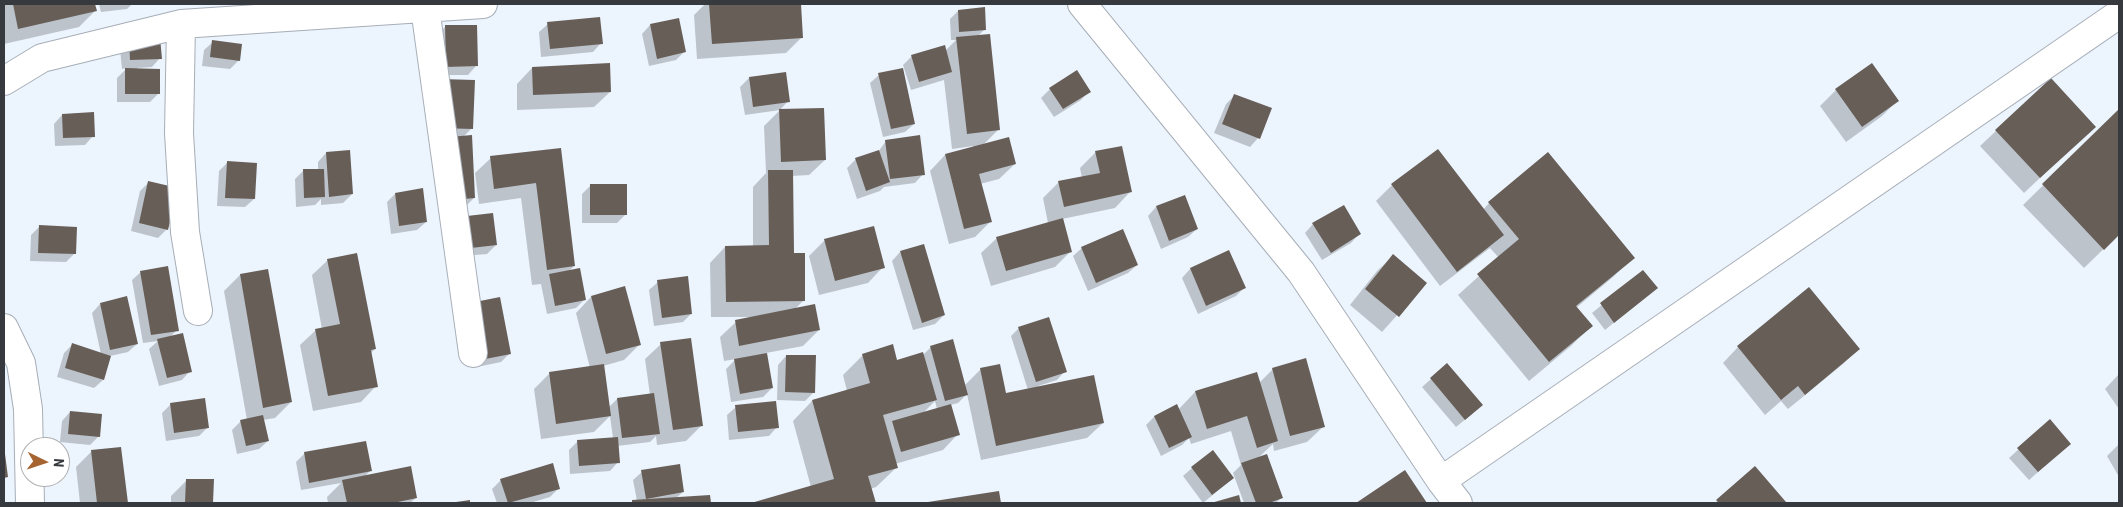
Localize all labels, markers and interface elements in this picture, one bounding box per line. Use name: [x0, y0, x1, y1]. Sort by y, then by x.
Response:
north arrow: [20, 437, 70, 487]
text: N: [51, 458, 67, 468]

